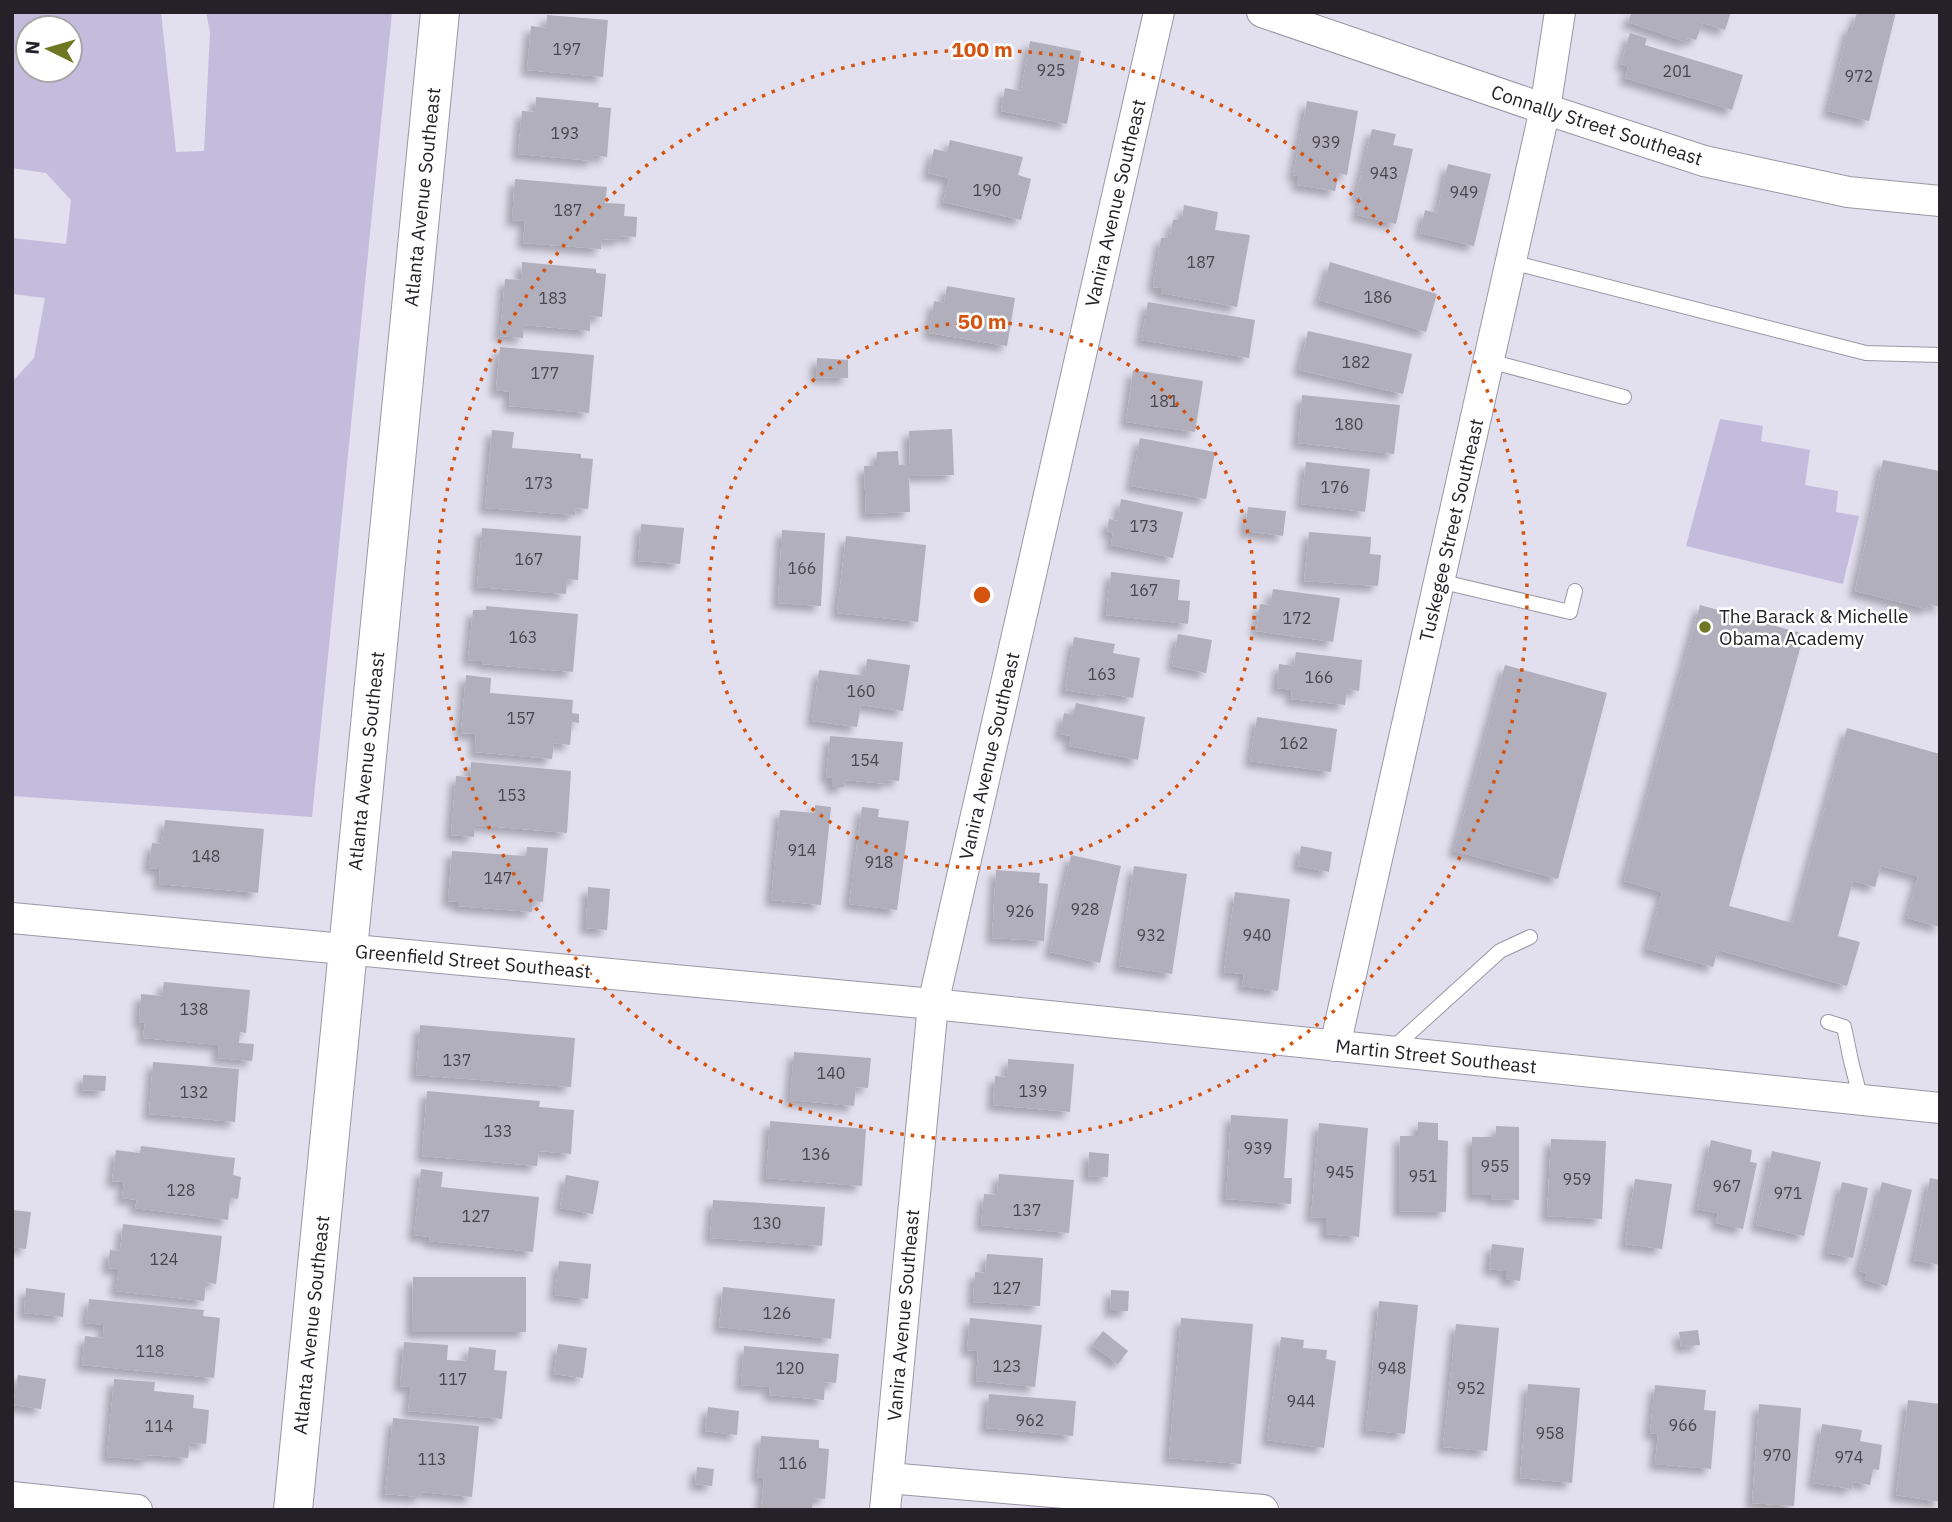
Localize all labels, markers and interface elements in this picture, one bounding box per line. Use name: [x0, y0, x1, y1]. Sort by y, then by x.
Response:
north arrow: [14, 14, 84, 84]
text: 100 m: [951, 35, 1013, 63]
house number: 197: [553, 39, 581, 59]
text: N: [20, 40, 45, 55]
house number: 925: [1037, 60, 1065, 80]
house number: 201: [1663, 61, 1691, 81]
house number: 972: [1845, 66, 1873, 86]
street label: Connally Street Southeast: [1488, 79, 1706, 171]
street label: Atlanta Avenue Southeast: [399, 86, 445, 308]
street label: Vanira Avenue Southeast: [1079, 97, 1151, 309]
house number: 193: [551, 123, 579, 143]
house number: 939: [1312, 132, 1340, 152]
house number: 943: [1370, 163, 1398, 183]
house number: 190: [973, 180, 1001, 200]
house number: 949: [1450, 182, 1478, 202]
house number: 187: [554, 200, 582, 220]
house number: 187: [1187, 252, 1215, 272]
house number: 186: [1364, 287, 1392, 307]
house number: 183: [539, 288, 567, 308]
text: 50 m: [958, 307, 1006, 335]
house number: 182: [1342, 352, 1370, 372]
house number: 177: [531, 363, 559, 383]
house number: 181: [1150, 391, 1178, 411]
house number: 180: [1335, 414, 1363, 434]
street label: Tuskegee Street Southeast: [1414, 416, 1488, 644]
house number: 173: [525, 473, 553, 493]
house number: 176: [1321, 477, 1349, 497]
house number: 173: [1130, 516, 1158, 536]
house number: 167: [515, 549, 543, 569]
house number: 166: [788, 558, 816, 578]
house number: 167: [1130, 580, 1158, 600]
centre of rings: [970, 583, 994, 607]
place label: The Barack & Michelle Obama Academy: [1719, 604, 1909, 650]
house number: 172: [1283, 608, 1311, 628]
marker: The Barack & Michelle Obama Academy: [1697, 619, 1713, 635]
house number: 163: [509, 627, 537, 647]
street label: Atlanta Avenue Southeast: [343, 650, 389, 872]
street label: Vanira Avenue Southeast: [953, 650, 1025, 862]
house number: 163: [1088, 664, 1116, 684]
house number: 166: [1305, 667, 1333, 687]
house number: 160: [847, 681, 875, 701]
house number: 157: [507, 708, 535, 728]
house number: 162: [1280, 733, 1308, 753]
house number: 154: [851, 750, 879, 770]
house number: 153: [498, 785, 526, 805]
house number: 914: [788, 840, 816, 860]
house number: 148: [192, 846, 220, 866]
house number: 918: [865, 852, 893, 872]
house number: 147: [484, 868, 512, 888]
house number: 928: [1071, 899, 1099, 919]
house number: 926: [1006, 901, 1034, 921]
house number: 932: [1137, 925, 1165, 945]
house number: 940: [1243, 925, 1271, 945]
street label: Greenfield Street Southeast: [354, 939, 592, 983]
house number: 138: [180, 999, 208, 1019]
street label: Martin Street Southeast: [1334, 1033, 1538, 1079]
house number: 137: [443, 1050, 471, 1070]
house number: 140: [817, 1063, 845, 1083]
house number: 139: [1019, 1081, 1047, 1101]
house number: 132: [180, 1082, 208, 1102]
house number: 133: [484, 1121, 512, 1141]
house number: 939: [1244, 1138, 1272, 1158]
house number: 136: [802, 1144, 830, 1164]
house number: 955: [1481, 1156, 1509, 1176]
house number: 945: [1326, 1162, 1354, 1182]
house number: 951: [1409, 1166, 1437, 1186]
house number: 959: [1563, 1169, 1591, 1189]
house number: 967: [1713, 1176, 1741, 1196]
house number: 128: [167, 1180, 195, 1200]
house number: 971: [1774, 1183, 1802, 1203]
house number: 137: [1013, 1200, 1041, 1220]
house number: 127: [462, 1206, 490, 1226]
street label: Vanira Avenue Southeast: [882, 1208, 924, 1422]
house number: 130: [753, 1213, 781, 1233]
street label: Atlanta Avenue Southeast: [288, 1214, 334, 1436]
house number: 124: [150, 1249, 178, 1269]
house number: 127: [993, 1278, 1021, 1298]
house number: 126: [763, 1303, 791, 1323]
house number: 118: [136, 1341, 164, 1361]
house number: 123: [993, 1356, 1021, 1376]
house number: 120: [776, 1358, 804, 1378]
house number: 948: [1378, 1358, 1406, 1378]
house number: 117: [439, 1369, 467, 1389]
house number: 952: [1457, 1378, 1485, 1398]
house number: 944: [1287, 1391, 1315, 1411]
house number: 962: [1016, 1410, 1044, 1430]
house number: 966: [1669, 1415, 1697, 1435]
house number: 114: [145, 1416, 173, 1436]
house number: 958: [1536, 1423, 1564, 1443]
house number: 970: [1763, 1445, 1791, 1465]
house number: 974: [1835, 1447, 1863, 1467]
house number: 113: [418, 1449, 446, 1469]
house number: 116: [779, 1453, 807, 1473]

